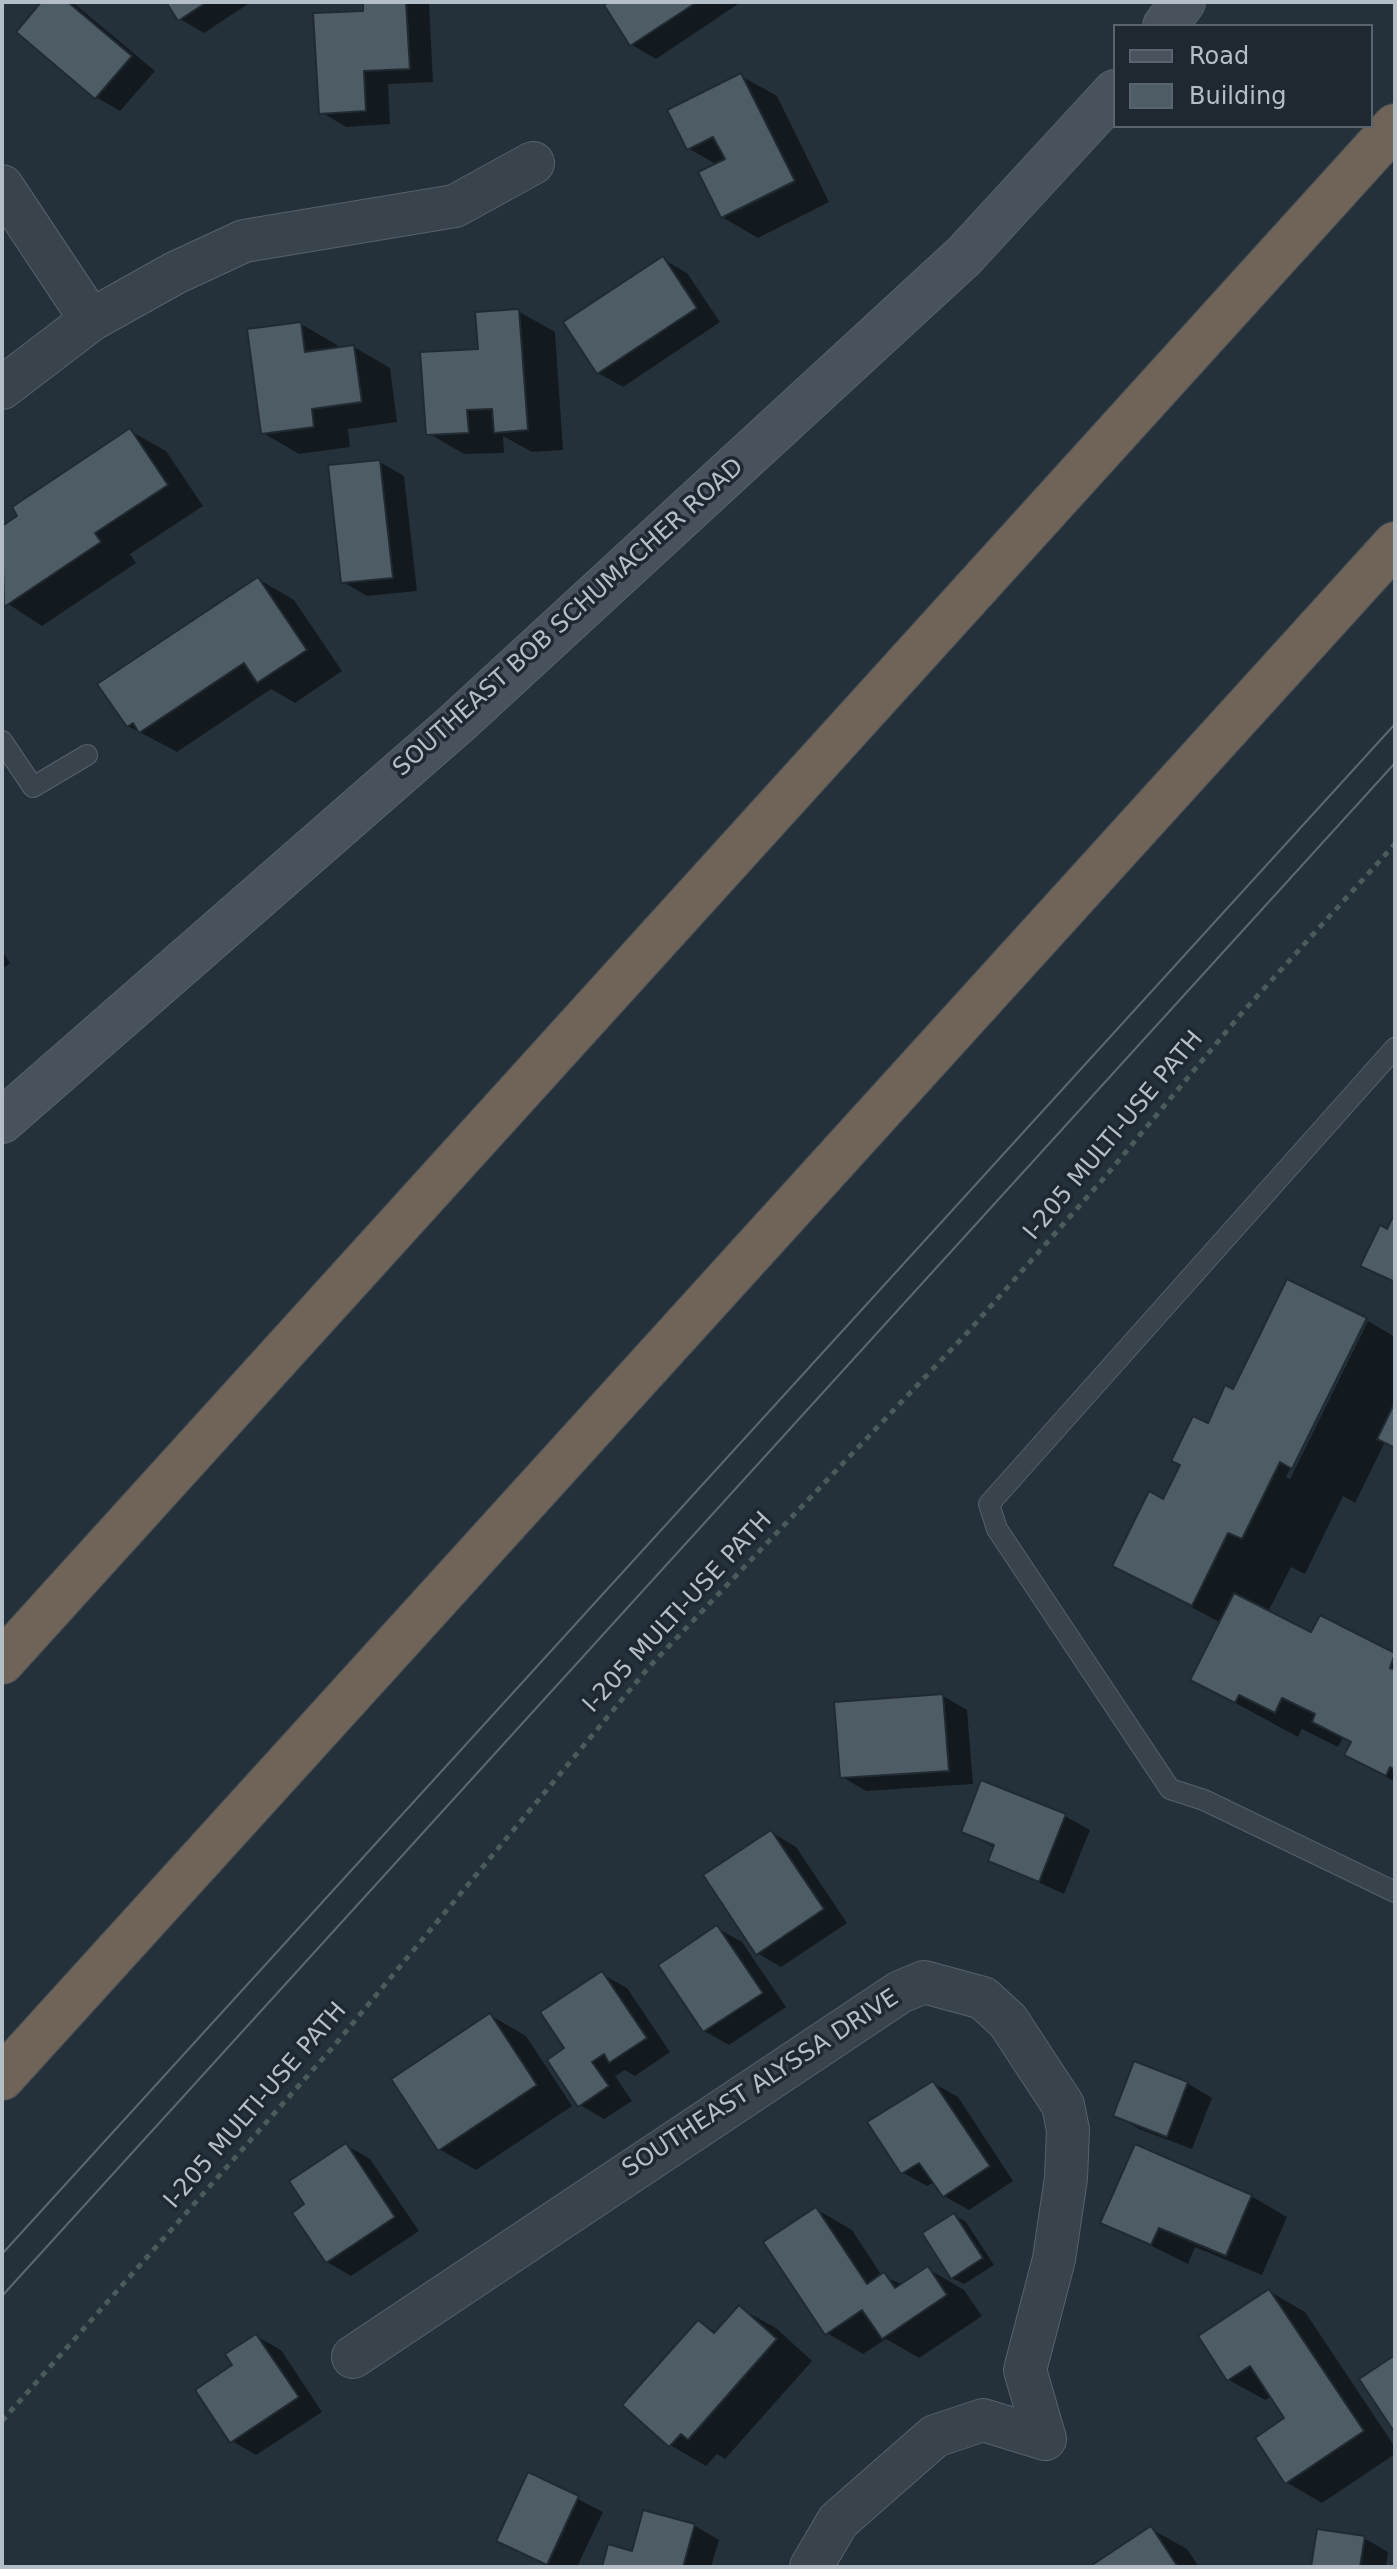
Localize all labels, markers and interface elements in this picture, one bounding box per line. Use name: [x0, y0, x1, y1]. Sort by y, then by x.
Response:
legend: [1113, 24, 1373, 128]
text: Road: [1189, 42, 1249, 70]
text: Building: [1189, 82, 1286, 110]
street label: SOUTHEAST BOB SCHUMACHER ROAD: [388, 453, 750, 783]
street label: I-205 MULTI-USE PATH: [1018, 1026, 1210, 1246]
street label: I-205 MULTI-USE PATH: [578, 1507, 778, 1719]
street label: SOUTHEAST ALYSSA DRIVE: [617, 1984, 905, 2184]
street label: I-205 MULTI-USE PATH: [159, 1997, 353, 2215]

